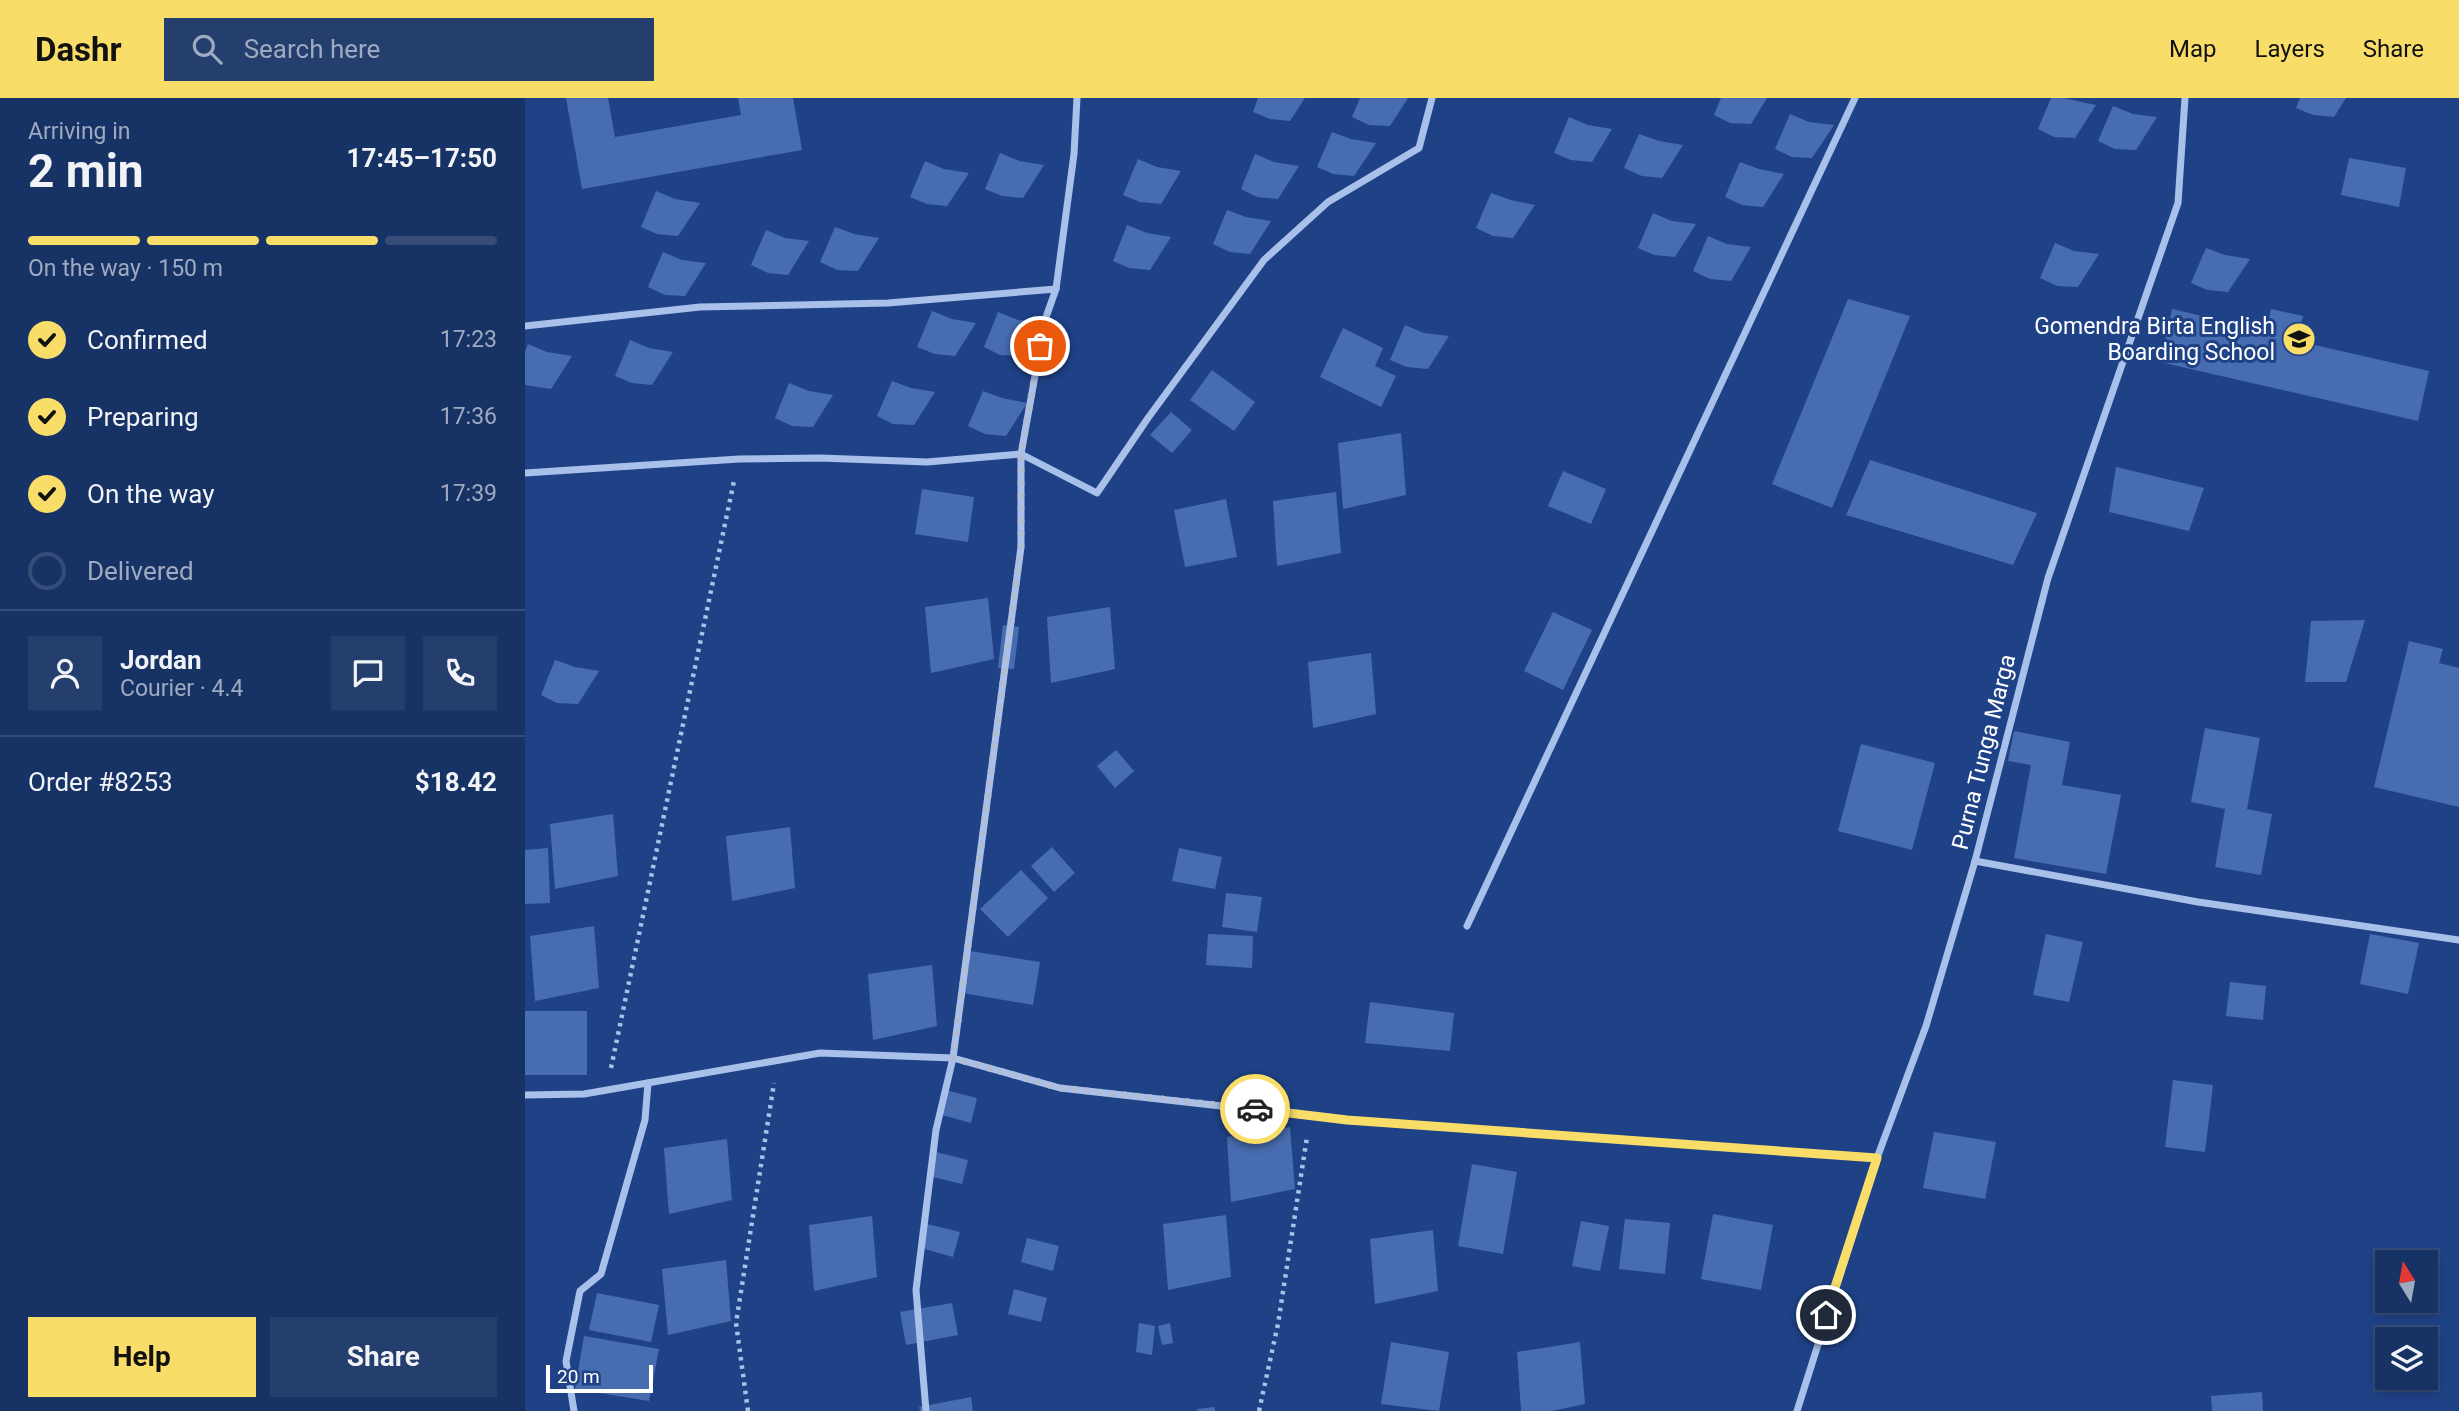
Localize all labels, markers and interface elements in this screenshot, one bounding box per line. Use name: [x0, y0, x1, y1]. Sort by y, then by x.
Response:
search box: [164, 18, 654, 81]
text: Dashr: [35, 30, 122, 69]
icon: search: [188, 30, 226, 68]
text: Search here: [244, 34, 380, 64]
text: Map: [2169, 35, 2217, 63]
text: Layers: [2255, 35, 2325, 63]
text: Share: [2363, 35, 2424, 63]
text: Arriving in: [28, 118, 131, 145]
text: 17:45–17:50: [347, 143, 497, 173]
text: 2 min: [28, 144, 144, 198]
text: On the way · 150 m: [28, 255, 223, 282]
place label: Gomendra Birta English Boarding School: [2034, 313, 2275, 366]
pin: [1010, 316, 1070, 376]
school or university icon: Gomendra Birta English Boarding School: [2280, 320, 2318, 358]
icon: check: [28, 321, 66, 359]
text: Confirmed: [87, 325, 208, 355]
text: 17:23: [440, 326, 497, 353]
icon: bag: [1021, 327, 1059, 365]
icon: check: [28, 398, 66, 436]
text: Preparing: [87, 402, 199, 432]
text: 17:36: [440, 403, 497, 430]
icon: check: [28, 475, 66, 513]
text: On the way: [87, 479, 215, 509]
text: 17:39: [440, 480, 497, 507]
text: Delivered: [87, 556, 194, 586]
button: person: [28, 636, 102, 710]
button: chat: [331, 636, 405, 710]
button: phone: [423, 636, 497, 710]
text: Jordan: [120, 645, 202, 675]
street label: Purna Tunga Marga: [1947, 652, 2021, 852]
text: Courier · 4.4: [120, 675, 243, 702]
text: Order #8253: [28, 767, 173, 797]
text: $18.42: [415, 767, 497, 797]
courier: [1220, 1074, 1290, 1144]
icon: car: [1236, 1090, 1274, 1128]
north arrow: [2375, 1250, 2438, 1312]
map controls: [2375, 1250, 2438, 1390]
pin: [1796, 1285, 1856, 1345]
icon: home: [1807, 1296, 1845, 1334]
button: Help: [28, 1317, 256, 1397]
button: Share: [270, 1317, 497, 1397]
button: layers: [2375, 1327, 2438, 1390]
scale bar: [546, 1362, 653, 1394]
text: 20 m: [557, 1365, 600, 1388]

